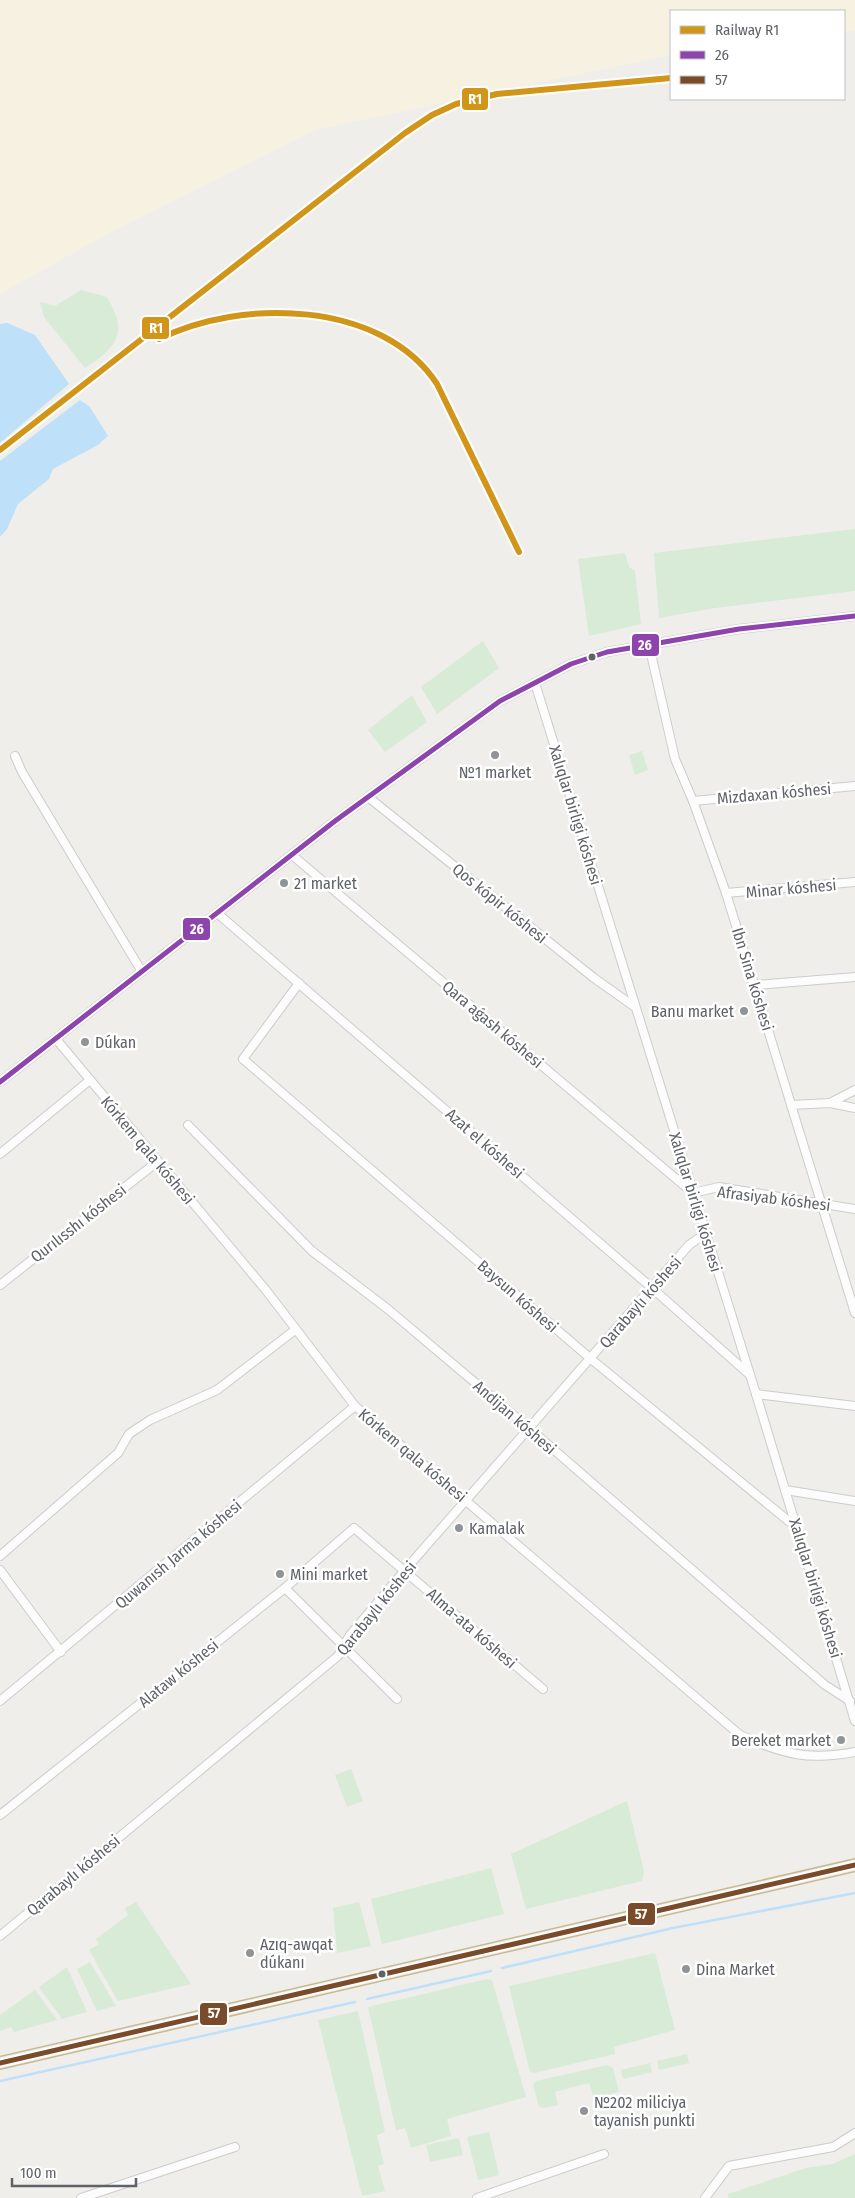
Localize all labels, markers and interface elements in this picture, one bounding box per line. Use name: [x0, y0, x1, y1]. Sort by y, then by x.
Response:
legend: [670, 10, 845, 100]
text: Railway R1: [715, 21, 779, 39]
text: 26: [715, 46, 729, 64]
text: 57: [715, 71, 728, 89]
line badge: R1: [461, 87, 489, 111]
text: R1: [468, 91, 482, 108]
line badge: R1: [141, 316, 170, 340]
text: R1: [149, 320, 163, 337]
line badge: 26: [631, 633, 660, 657]
text: 26: [637, 637, 652, 654]
unlabelled marker: [587, 652, 597, 662]
street label: Xalıqlar birligi kóshesi: [545, 743, 606, 887]
marker: №1 market: [489, 749, 501, 761]
place label: №1 market: [459, 763, 532, 782]
street label: Mizdaxan kóshesi: [716, 779, 832, 808]
street label: Qos kópir kóshesi: [448, 859, 551, 947]
place label: 21 market: [294, 874, 358, 893]
street label: Minar kóshesi: [745, 875, 837, 902]
marker: 21 market: [278, 877, 290, 889]
line badge: 26: [182, 917, 211, 941]
text: 26: [189, 921, 204, 938]
street label: Ibn Sina kóshesi: [728, 925, 777, 1033]
street label: Qara aǵash kóshesi: [438, 977, 547, 1072]
place label: Banu market: [651, 1002, 735, 1021]
marker: Banu market: [738, 1005, 750, 1017]
place label: Dúkan: [95, 1033, 136, 1052]
marker: Dúkan: [79, 1036, 91, 1048]
street label: Kórkem qala kóshesi: [97, 1092, 198, 1208]
street label: Azat el kóshesi: [442, 1104, 528, 1182]
street label: Xalıqlar birligi kóshesi: [665, 1130, 726, 1274]
street label: Qurılısshı kóshesi: [27, 1180, 130, 1267]
street label: Afrasiyab kóshesi: [716, 1182, 832, 1215]
street label: Qarabaylı kóshesi: [595, 1252, 685, 1352]
street label: Baysun kóshesi: [474, 1256, 562, 1337]
street label: Andijan kóshesi: [469, 1376, 560, 1458]
street label: Kórkem qala kóshesi: [355, 1405, 471, 1506]
street label: Quwanısh Jarma kóshesi: [111, 1496, 246, 1613]
street label: Xalıqlar birligi kóshesi: [785, 1516, 846, 1660]
place label: Kamalak: [469, 1519, 525, 1538]
marker: Kamalak: [453, 1522, 465, 1534]
street label: Qarabaylı kóshesi: [333, 1557, 420, 1659]
place label: Mini market: [290, 1565, 369, 1584]
marker: Mini market: [274, 1568, 286, 1580]
street label: Alma-ata kóshesi: [423, 1584, 520, 1672]
street label: Alataw kóshesi: [135, 1635, 222, 1711]
place label: Bereket market: [731, 1731, 832, 1750]
marker: Bereket market: [835, 1734, 847, 1746]
street label: Qarabaylı kóshesi: [23, 1831, 124, 1920]
line badge: 57: [627, 1902, 656, 1926]
text: 57: [635, 1906, 647, 1923]
place label: Azıq-awqat dúkanı: [260, 1935, 334, 1972]
marker: Azıq-awqat dúkanı: [244, 1947, 256, 1959]
place label: Dina Market: [696, 1960, 775, 1979]
marker: Dina Market: [680, 1963, 692, 1975]
unlabelled marker: [377, 1969, 387, 1979]
line badge: 57: [199, 2002, 228, 2026]
text: 57: [208, 2005, 220, 2022]
place label: №202 miliciya tayanish punkti: [594, 2093, 695, 2130]
marker: №202 miliciya tayanish punkti: [578, 2105, 590, 2117]
scale bar: [12, 2156, 136, 2188]
text: 100 m: [20, 2164, 57, 2182]

